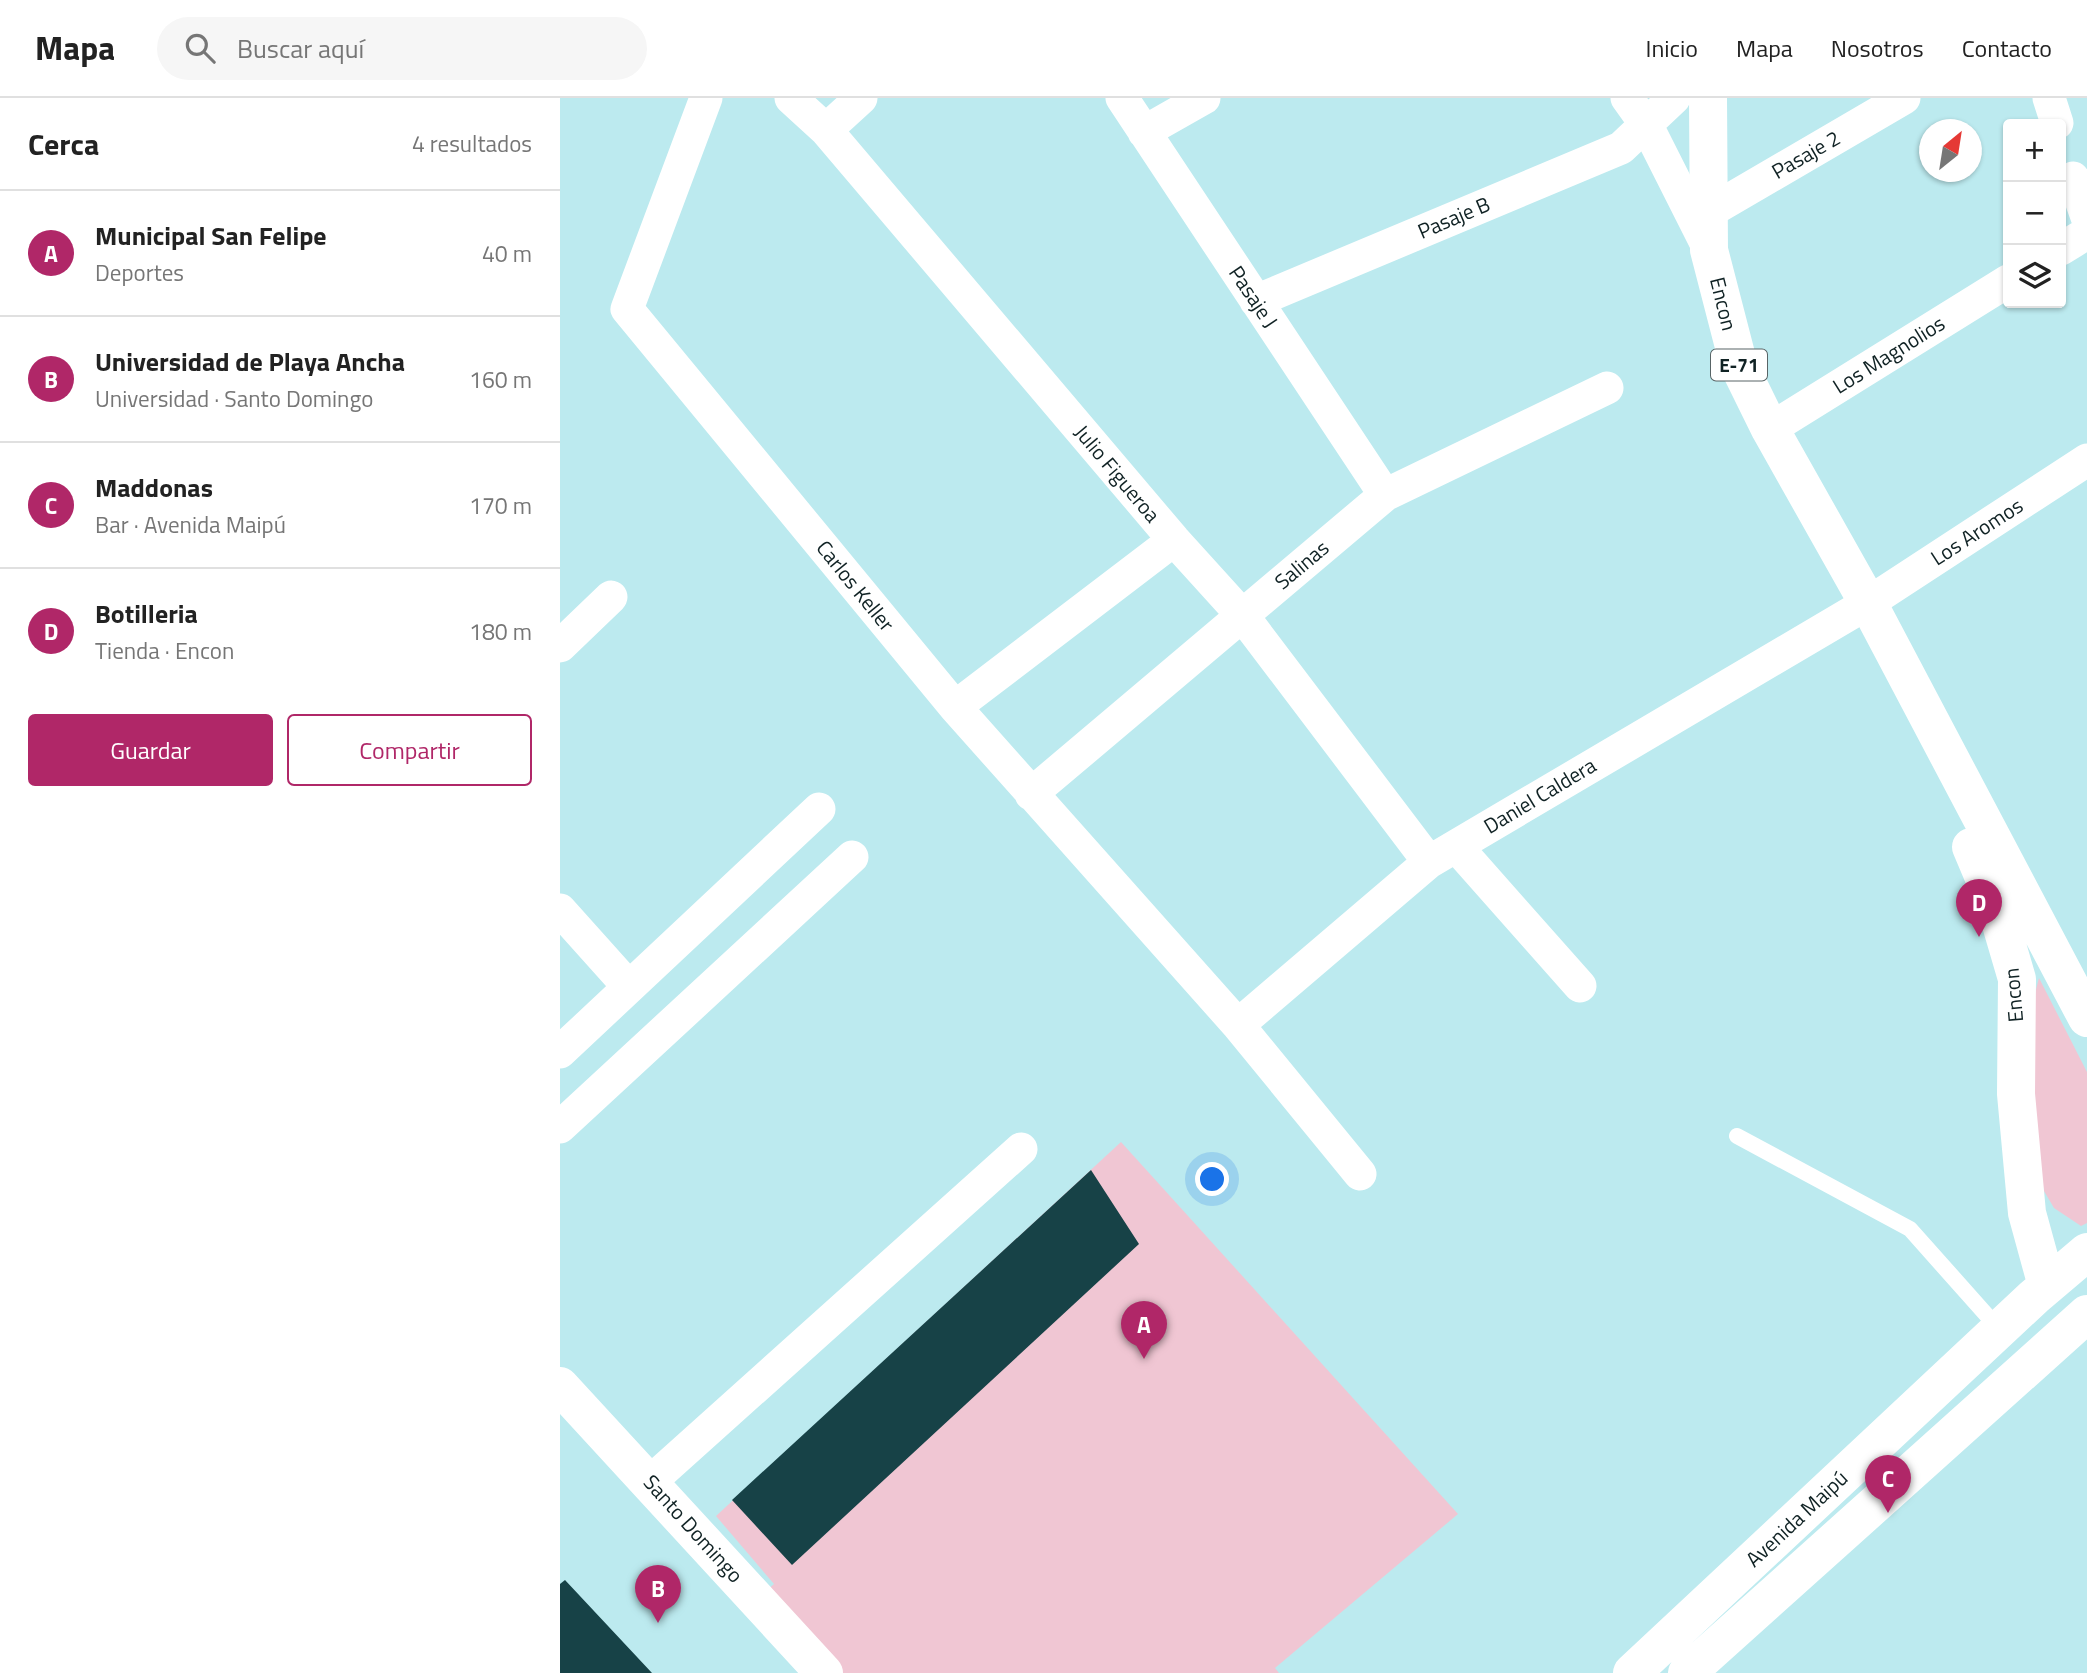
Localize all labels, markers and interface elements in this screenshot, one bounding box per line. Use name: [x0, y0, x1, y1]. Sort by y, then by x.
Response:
search box: [157, 17, 647, 80]
text: Mapa: [35, 23, 115, 73]
icon: search: [181, 29, 219, 67]
text: Buscar aquí: [237, 29, 364, 68]
text: Inicio: [1646, 30, 1698, 66]
text: Mapa: [1736, 30, 1793, 66]
text: Nosotros: [1831, 30, 1924, 66]
text: Contacto: [1962, 30, 2052, 66]
north arrow: [1919, 119, 1982, 182]
map controls: [2003, 119, 2066, 308]
button: +: [2003, 119, 2066, 182]
text: Cerca: [28, 121, 99, 167]
street label: Pasaje 2: [1765, 122, 1846, 187]
text: 4 resultados: [412, 126, 532, 161]
button: −: [2003, 182, 2066, 245]
street label: Pasaje B: [1412, 188, 1495, 247]
text: Municipal San Felipe: [95, 216, 327, 255]
text: A: [44, 236, 58, 271]
text: 40 m: [482, 236, 532, 271]
button: layers: [2003, 245, 2066, 308]
text: Deportes: [95, 255, 184, 290]
street label: Pasaje J: [1221, 259, 1286, 334]
street label: Encon: [1702, 274, 1746, 334]
street label: Los Magnolios: [1826, 307, 1951, 401]
text: Universidad de Playa Ancha: [95, 342, 405, 381]
road number: E-71: [1711, 350, 1767, 380]
text: B: [44, 362, 58, 397]
text: 160 m: [469, 362, 532, 397]
text: Universidad · Santo Domingo: [95, 381, 373, 416]
street label: Julio Figueroa: [1067, 417, 1169, 530]
text: Maddonas: [95, 468, 213, 507]
text: C: [45, 488, 57, 523]
text: 170 m: [469, 488, 532, 523]
street label: Los Aromos: [1924, 489, 2029, 573]
text: Bar · Avenida Maipú: [95, 507, 286, 542]
street label: Salinas: [1267, 532, 1336, 597]
street label: Carlos Keller: [809, 533, 903, 638]
text: Botilleria: [95, 594, 198, 633]
text: D: [44, 614, 58, 649]
text: 180 m: [469, 614, 532, 649]
text: Tienda · Encon: [95, 633, 234, 668]
button: Guardar: [28, 714, 273, 786]
button: Compartir: [287, 714, 532, 786]
street label: Daniel Caldera: [1477, 749, 1602, 841]
pin: D: [1956, 879, 2002, 937]
street label: Encon: [1995, 967, 2031, 1024]
your location: [1195, 1162, 1229, 1196]
pin: A: [1121, 1301, 1167, 1359]
pin: C: [1865, 1455, 1911, 1513]
street label: Avenida Maipú: [1738, 1462, 1855, 1574]
street label: Santo Domingo: [636, 1467, 751, 1590]
pin: B: [635, 1565, 681, 1623]

